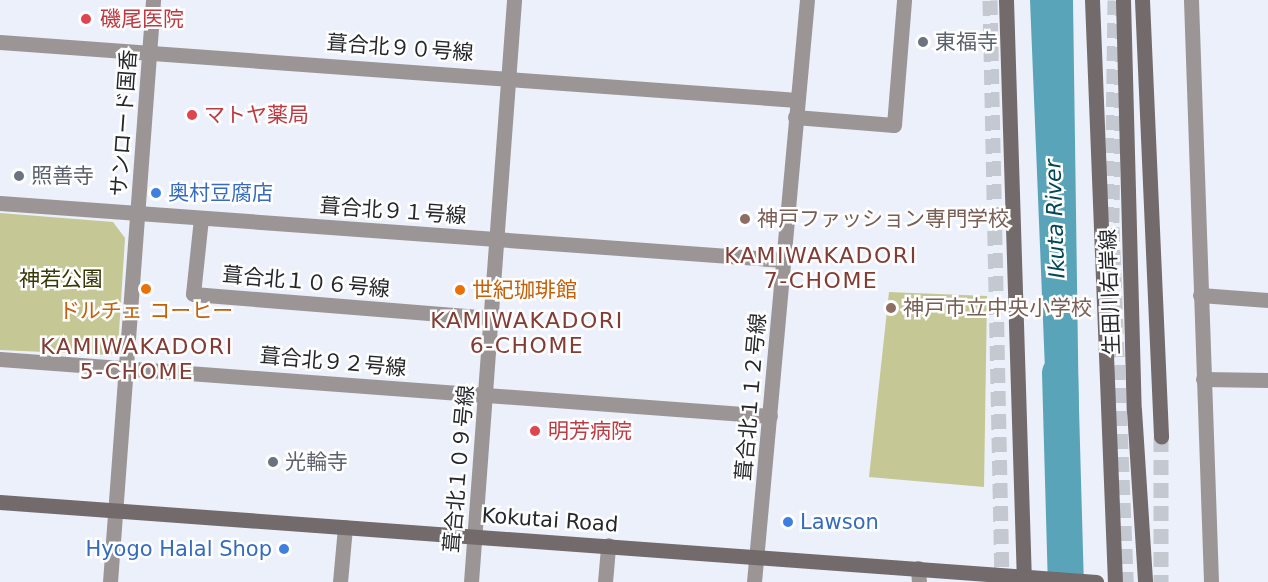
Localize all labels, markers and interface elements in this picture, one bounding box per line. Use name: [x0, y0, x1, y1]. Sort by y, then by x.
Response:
place label: 磯尾医院: [100, 6, 184, 32]
marker: 磯尾医院: [77, 10, 95, 28]
place label: 東福寺: [935, 29, 998, 55]
street label: 葺合北９０号線: [326, 30, 474, 66]
marker: 東福寺: [916, 35, 930, 49]
street label: サンロード国香: [106, 49, 142, 197]
place label: マトヤ薬局: [204, 102, 309, 128]
marker: マトヤ薬局: [185, 108, 199, 122]
water label: Ikuta River: [1040, 159, 1070, 279]
place label: 照善寺: [31, 163, 94, 189]
marker: 照善寺: [12, 169, 26, 183]
place label: 奥村豆腐店: [168, 180, 273, 206]
marker: 奥村豆腐店: [149, 186, 163, 200]
street label: 葺合北９１号線: [319, 193, 467, 229]
place label: 神戸ファッション専門学校: [757, 206, 1009, 232]
marker: 神戸ファッション専門学校: [738, 212, 752, 226]
street label: 生田川右岸線: [1095, 229, 1125, 355]
district label: KAMIWAKADORI 7-CHOME: [724, 242, 918, 294]
street label: 葺合北１０６号線: [221, 262, 391, 302]
park label: 神若公園: [19, 266, 103, 292]
place label: 世紀珈琲館: [472, 277, 577, 303]
marker: ドルチェ コーヒー: [139, 282, 153, 296]
marker: 世紀珈琲館: [453, 283, 467, 297]
place label: 神戸市立中央小学校: [903, 295, 1092, 321]
place label: ドルチェ コーヒー: [59, 298, 233, 324]
marker: 神戸市立中央小学校: [884, 301, 898, 315]
district label: KAMIWAKADORI 6-CHOME: [430, 307, 624, 358]
street label: 葺合北１１２号線: [731, 312, 771, 482]
district label: KAMIWAKADORI 5-CHOME: [40, 333, 234, 384]
street label: 葺合北９２号線: [259, 343, 407, 381]
street label: 葺合北１０９号線: [439, 384, 479, 554]
place label: 明芳病院: [548, 418, 632, 444]
marker: 明芳病院: [526, 422, 544, 440]
place label: 光輪寺: [285, 449, 348, 475]
marker: 光輪寺: [266, 455, 280, 469]
street label: Kokutai Road: [481, 503, 619, 537]
place label: Lawson: [800, 509, 879, 535]
marker: Lawson: [781, 515, 795, 529]
place label: Hyogo Halal Shop: [85, 536, 272, 562]
marker: Hyogo Halal Shop: [277, 542, 291, 556]

